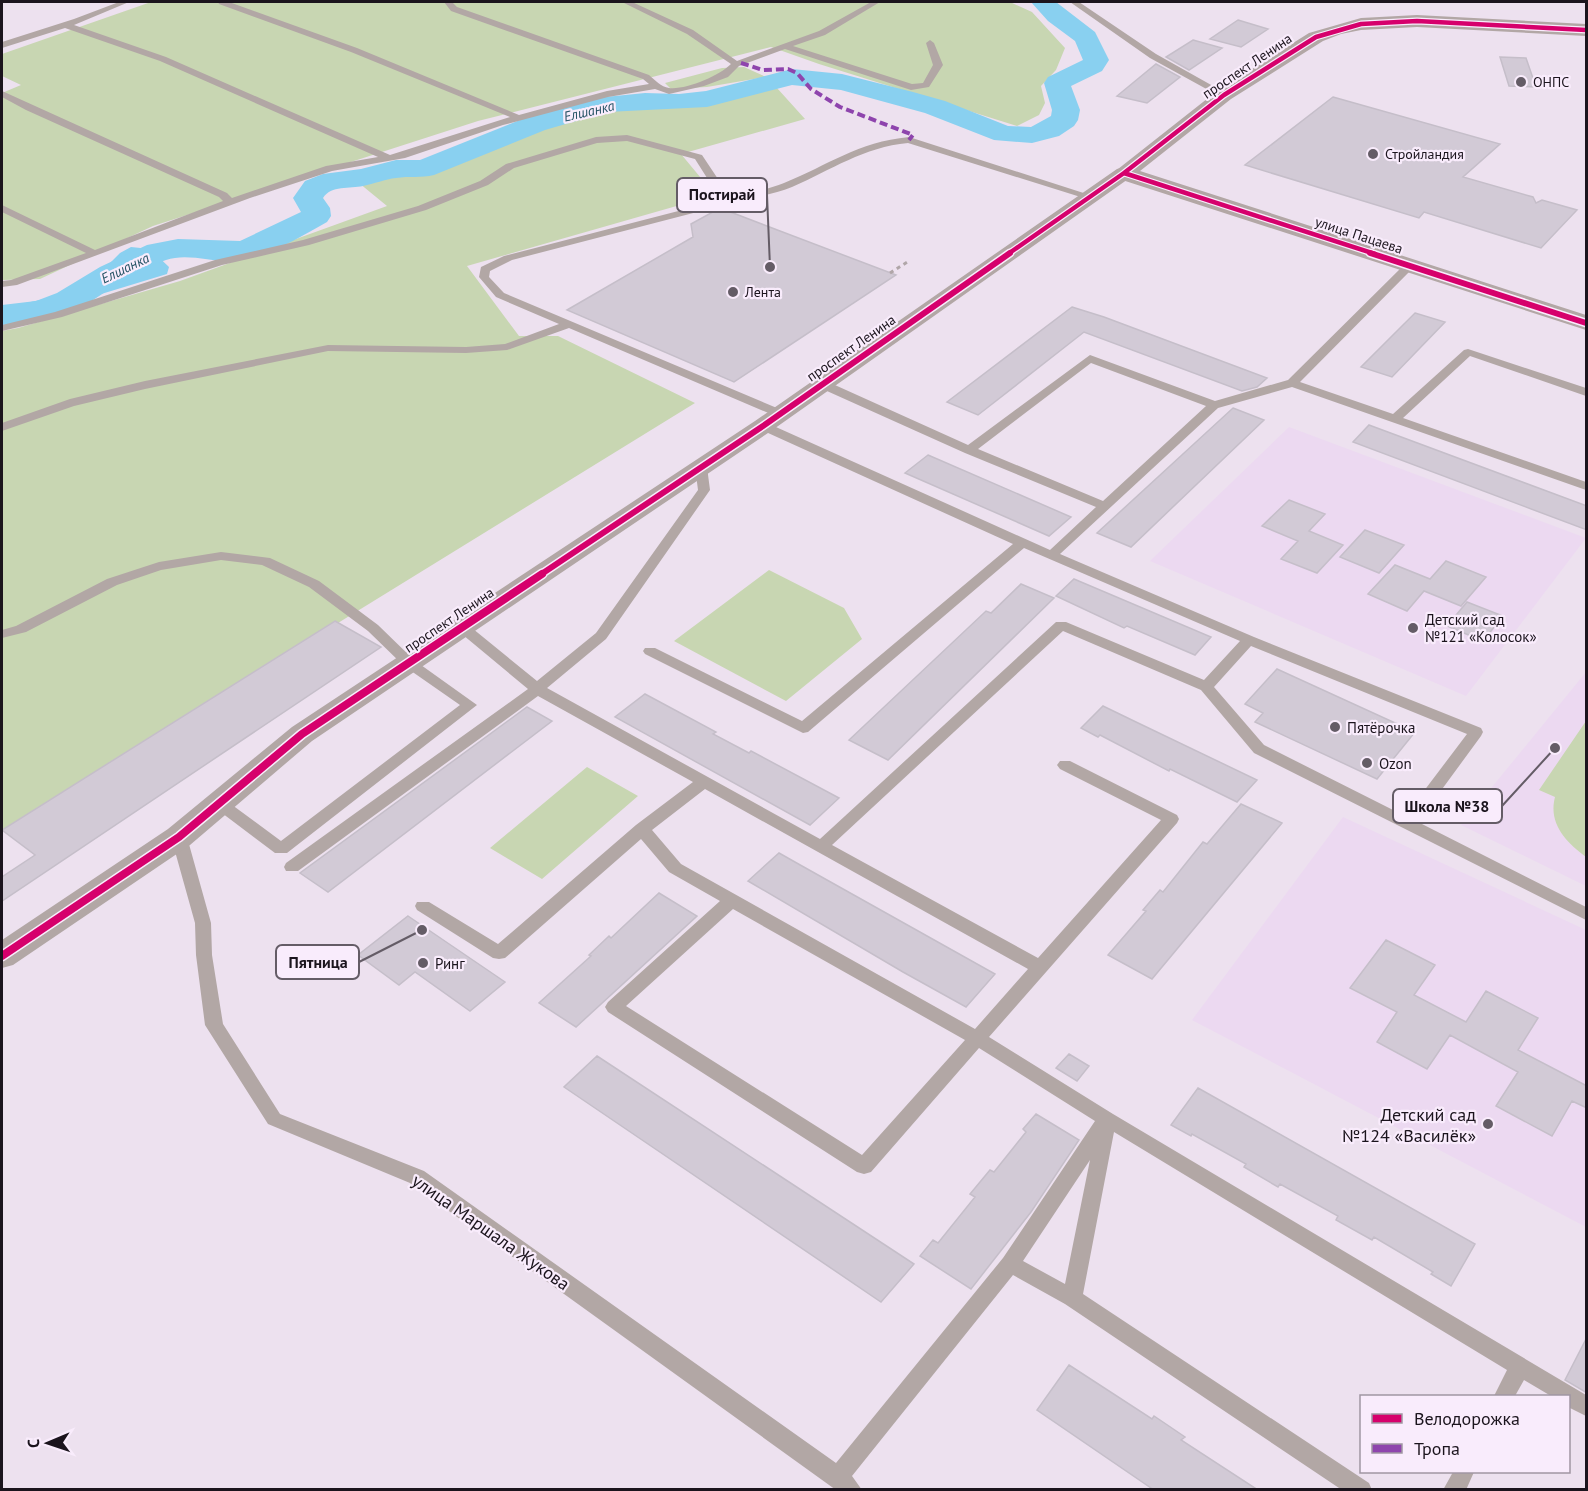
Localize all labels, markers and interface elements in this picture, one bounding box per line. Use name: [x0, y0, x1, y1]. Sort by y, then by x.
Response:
street label: проспект Ленина: [1199, 29, 1295, 103]
place label: ОНПС: [1533, 73, 1569, 91]
marker: ОНПС: [1514, 75, 1528, 89]
water label: Елшанка: [562, 96, 616, 126]
place label: Стройландия: [1385, 145, 1464, 163]
marker: Стройландия: [1366, 147, 1380, 161]
callout: Постирай: [677, 178, 767, 212]
text: Постирай: [689, 184, 755, 204]
street label: улица Пацаева: [1313, 212, 1405, 258]
water label: Елшанка: [98, 249, 152, 287]
place label: Лента: [744, 283, 781, 301]
marker: Лента: [726, 285, 740, 299]
street label: проспект Ленина: [803, 311, 899, 385]
street label: проспект Ленина: [401, 583, 497, 657]
place label: Детский сад №121 «Колосок»: [1425, 610, 1537, 646]
marker: Детский сад №121 «Колосок»: [1406, 621, 1420, 635]
place label: Пятёрочка: [1347, 718, 1415, 737]
marker: Пятёрочка: [1328, 720, 1342, 734]
place label: Ozon: [1379, 754, 1412, 773]
marker: Ozon: [1360, 756, 1374, 770]
callout: Школа №38: [1393, 789, 1502, 823]
text: Школа №38: [1405, 796, 1489, 816]
callout: Пятница: [276, 945, 359, 979]
text: Пятница: [288, 952, 348, 972]
place label: Ринг: [435, 954, 465, 973]
marker: Ринг: [416, 956, 430, 970]
place label: Детский сад №124 «Василёк»: [1342, 1103, 1476, 1147]
marker: Детский сад №124 «Василёк»: [1481, 1117, 1495, 1131]
street label: улица Маршала Жукова: [408, 1169, 574, 1295]
legend: [1360, 1395, 1570, 1473]
text: Велодорожка: [1414, 1407, 1520, 1430]
north arrow: [18, 1413, 78, 1473]
text: Тропа: [1414, 1437, 1460, 1460]
text: С: [23, 1439, 43, 1448]

